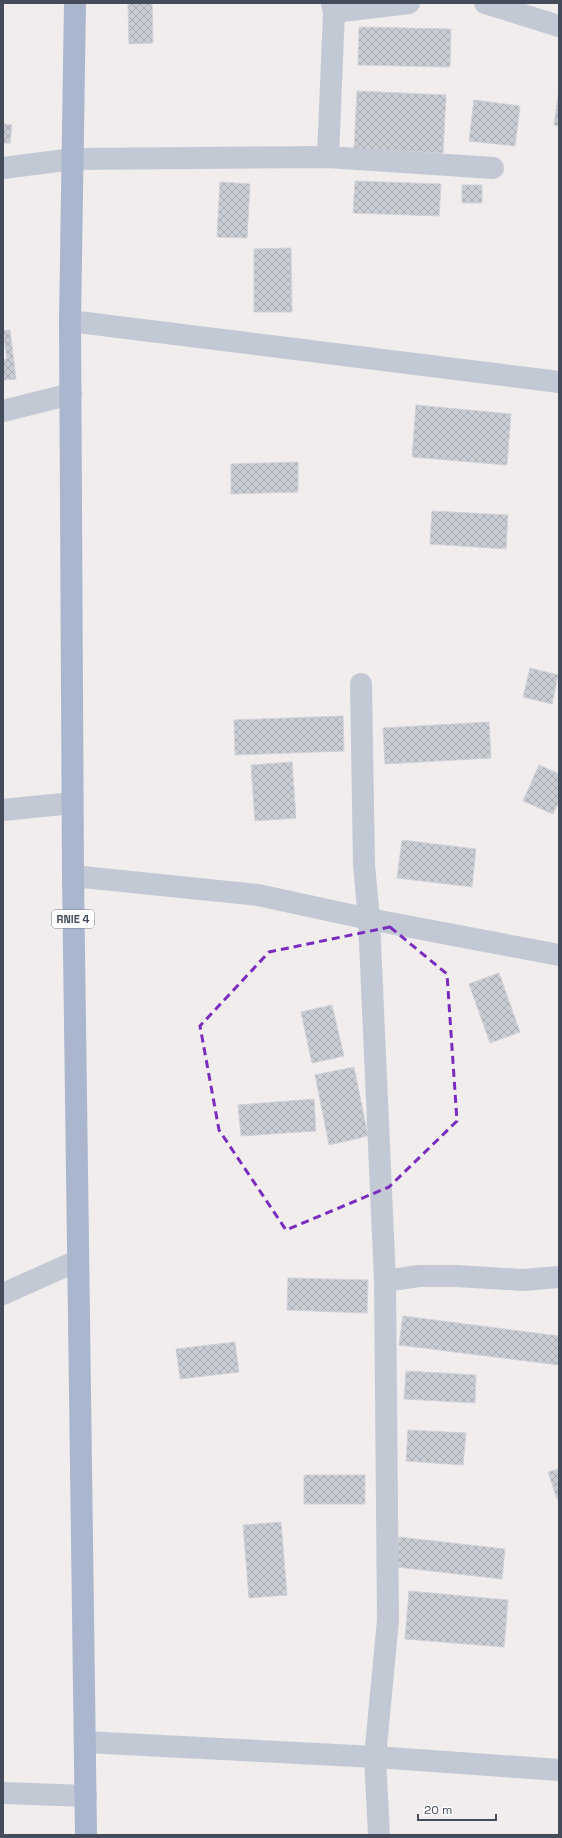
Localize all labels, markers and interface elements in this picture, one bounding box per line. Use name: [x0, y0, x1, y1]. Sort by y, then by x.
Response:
road number: RNIE 4: [52, 910, 94, 928]
scale bar: [418, 1796, 496, 1822]
text: 20 m: [424, 1802, 452, 1818]

